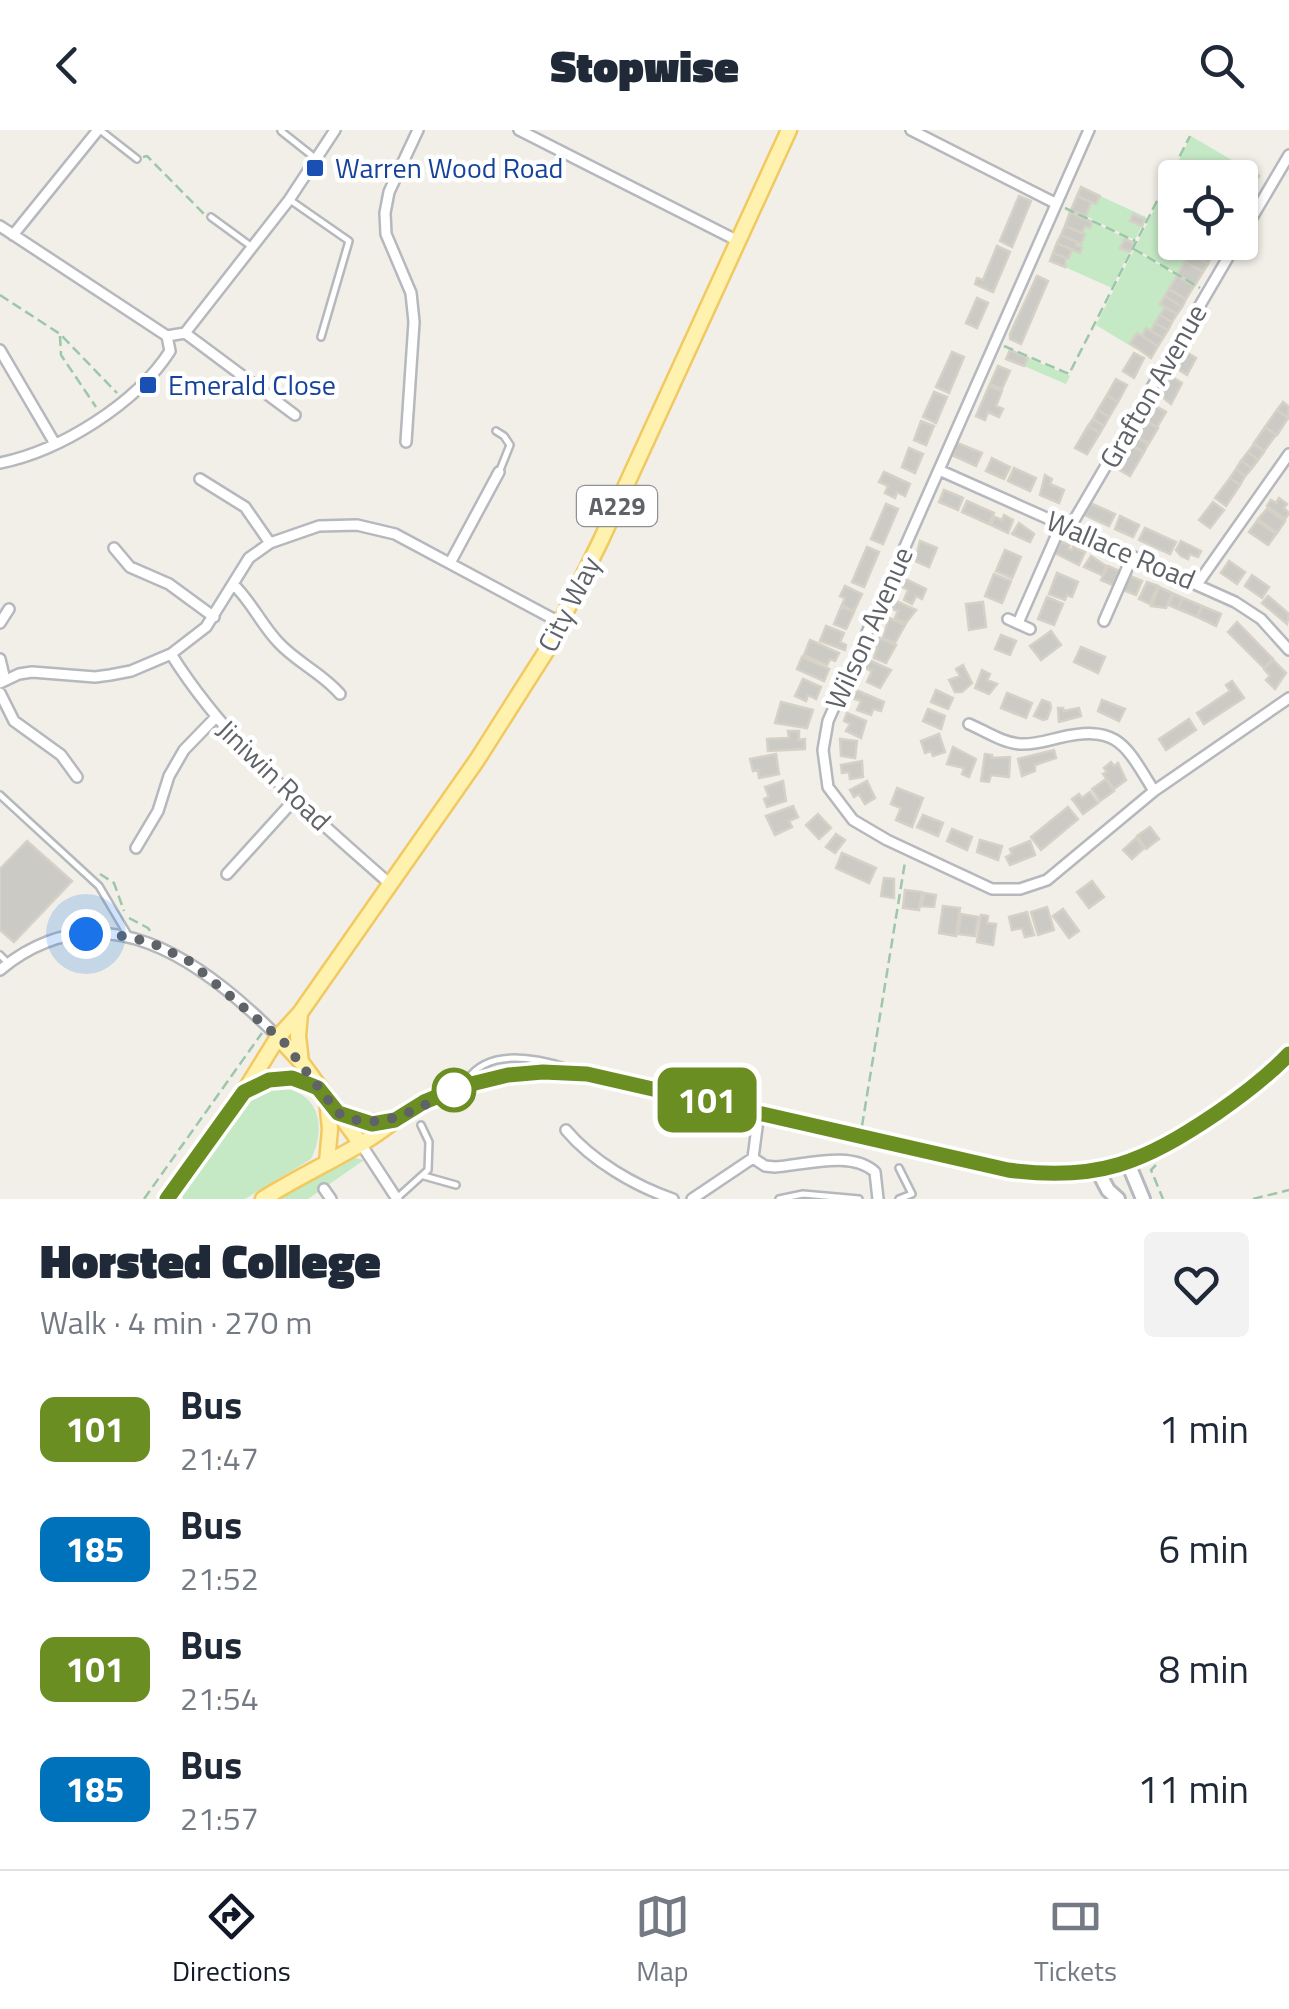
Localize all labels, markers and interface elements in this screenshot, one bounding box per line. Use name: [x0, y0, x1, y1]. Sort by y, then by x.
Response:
text: Stopwise: [550, 31, 739, 99]
icon: back: [40, 38, 95, 93]
icon: search: [1194, 38, 1249, 93]
place label: Warren Wood Road: [335, 146, 563, 189]
marker: Warren Wood Road: [304, 157, 326, 179]
map controls: [1158, 160, 1258, 260]
button: locate: [1158, 160, 1258, 260]
street label: Grafton Avenue: [1088, 295, 1217, 476]
place label: Emerald Close: [168, 363, 336, 406]
marker: Emerald Close: [137, 374, 159, 396]
road number: A229: [577, 486, 657, 526]
street label: Wallace Road: [1040, 499, 1202, 600]
street label: Wilson Avenue: [814, 540, 924, 716]
street label: City Way: [526, 548, 611, 659]
street label: Jiniwin Road: [207, 709, 341, 840]
your location: [61, 909, 111, 959]
line badge: 101: [650, 1068, 764, 1132]
unlabelled marker: [433, 1069, 475, 1111]
text: 101: [678, 1073, 736, 1127]
text: Horsted College: [40, 1224, 381, 1297]
button: heart: [1144, 1232, 1249, 1337]
text: Walk · 4 min · 270 m: [40, 1298, 312, 1346]
text: Bus: [180, 1376, 242, 1434]
text: 1 min: [1159, 1400, 1249, 1458]
text: 101: [66, 1402, 124, 1456]
text: 21:47: [180, 1434, 259, 1482]
text: Bus: [180, 1496, 242, 1554]
text: 6 min: [1159, 1520, 1249, 1578]
text: 185: [66, 1522, 124, 1576]
text: 21:52: [180, 1554, 259, 1602]
text: Bus: [180, 1616, 242, 1674]
text: 8 min: [1159, 1640, 1249, 1698]
text: 101: [66, 1642, 124, 1696]
text: 21:54: [180, 1674, 259, 1722]
text: Bus: [180, 1736, 242, 1794]
text: 11 min: [1138, 1760, 1249, 1818]
text: 185: [66, 1762, 124, 1816]
text: 21:57: [180, 1794, 259, 1842]
tab: Directions: [172, 1889, 291, 1992]
tab: Map: [635, 1889, 690, 1992]
tab: Tickets: [1034, 1889, 1117, 1992]

